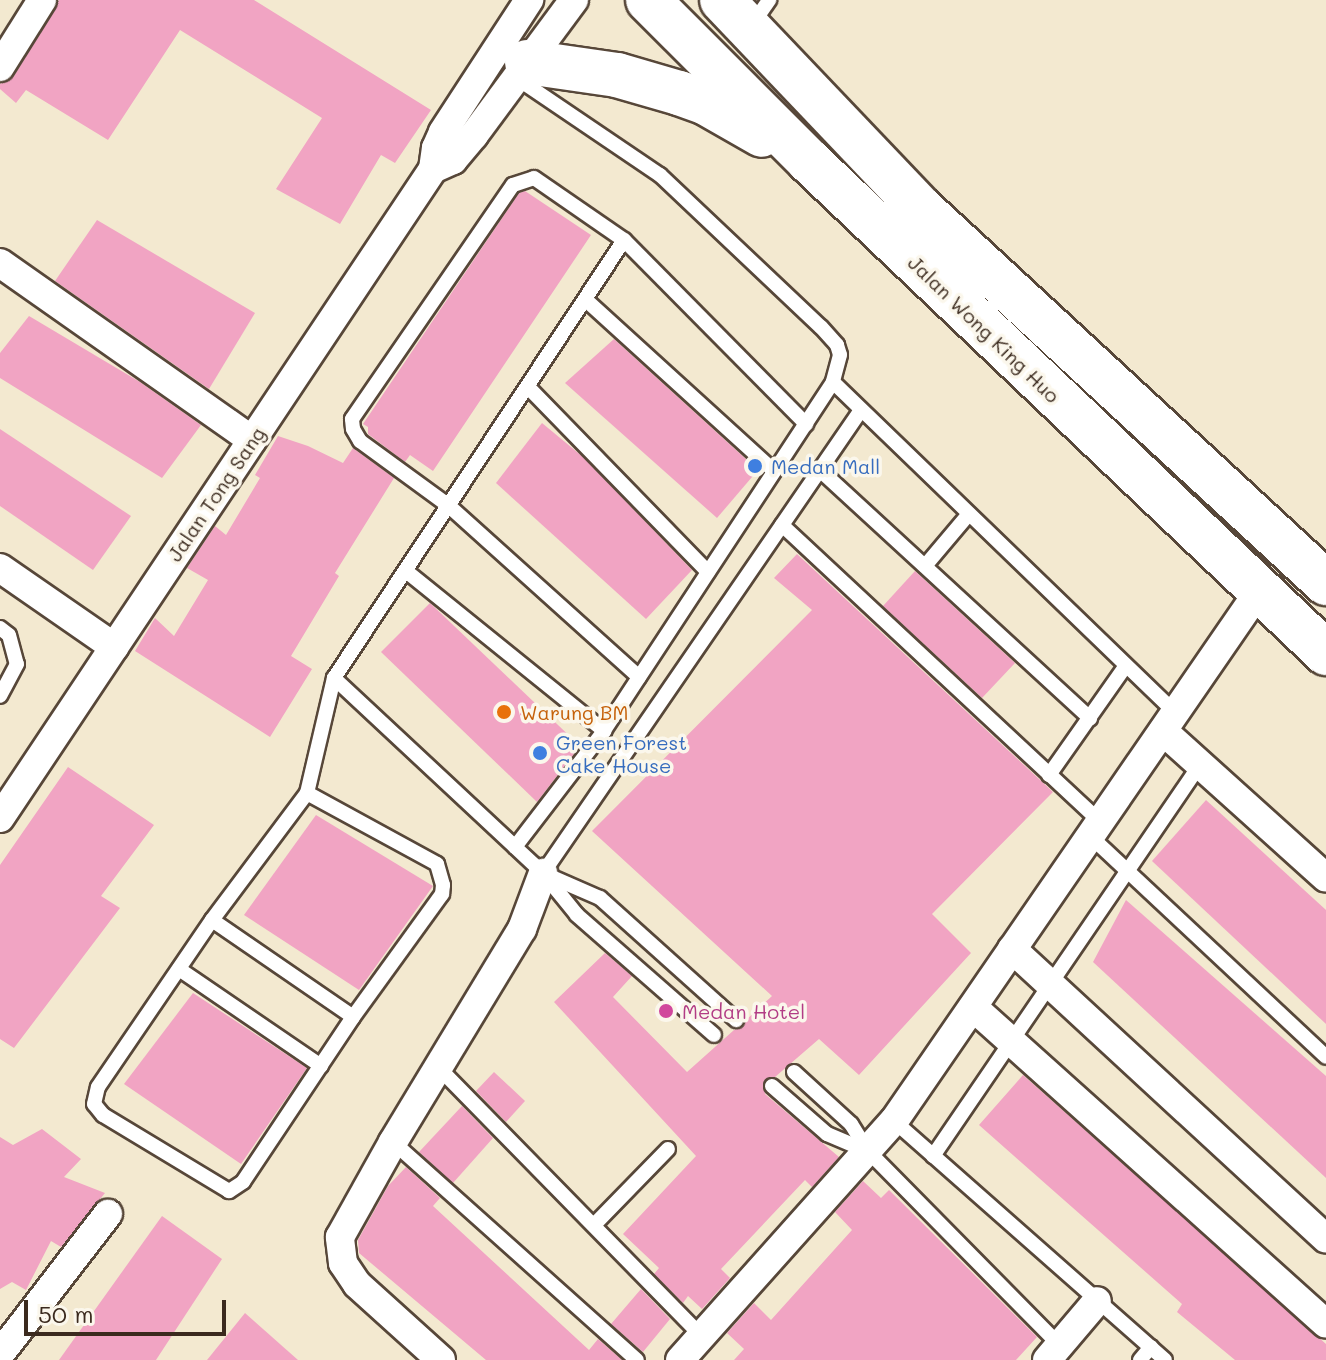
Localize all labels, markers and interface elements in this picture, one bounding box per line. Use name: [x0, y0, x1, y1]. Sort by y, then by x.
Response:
street label: Jalan Wong King Huo: [903, 250, 1065, 408]
street label: Jalan Tong Sang: [162, 422, 270, 566]
place label: Medan Mall: [771, 454, 880, 478]
marker: Medan Mall: [746, 457, 764, 475]
place label: Warung BM: [520, 700, 628, 724]
marker: Warung BM: [495, 703, 513, 721]
place label: Green Forest Cake House: [556, 730, 687, 777]
marker: Green Forest Cake House: [531, 744, 549, 762]
place label: Medan Hotel: [682, 999, 805, 1023]
marker: Medan Hotel: [657, 1002, 675, 1020]
scale bar: [28, 1284, 230, 1334]
text: 50 m: [38, 1298, 94, 1329]

